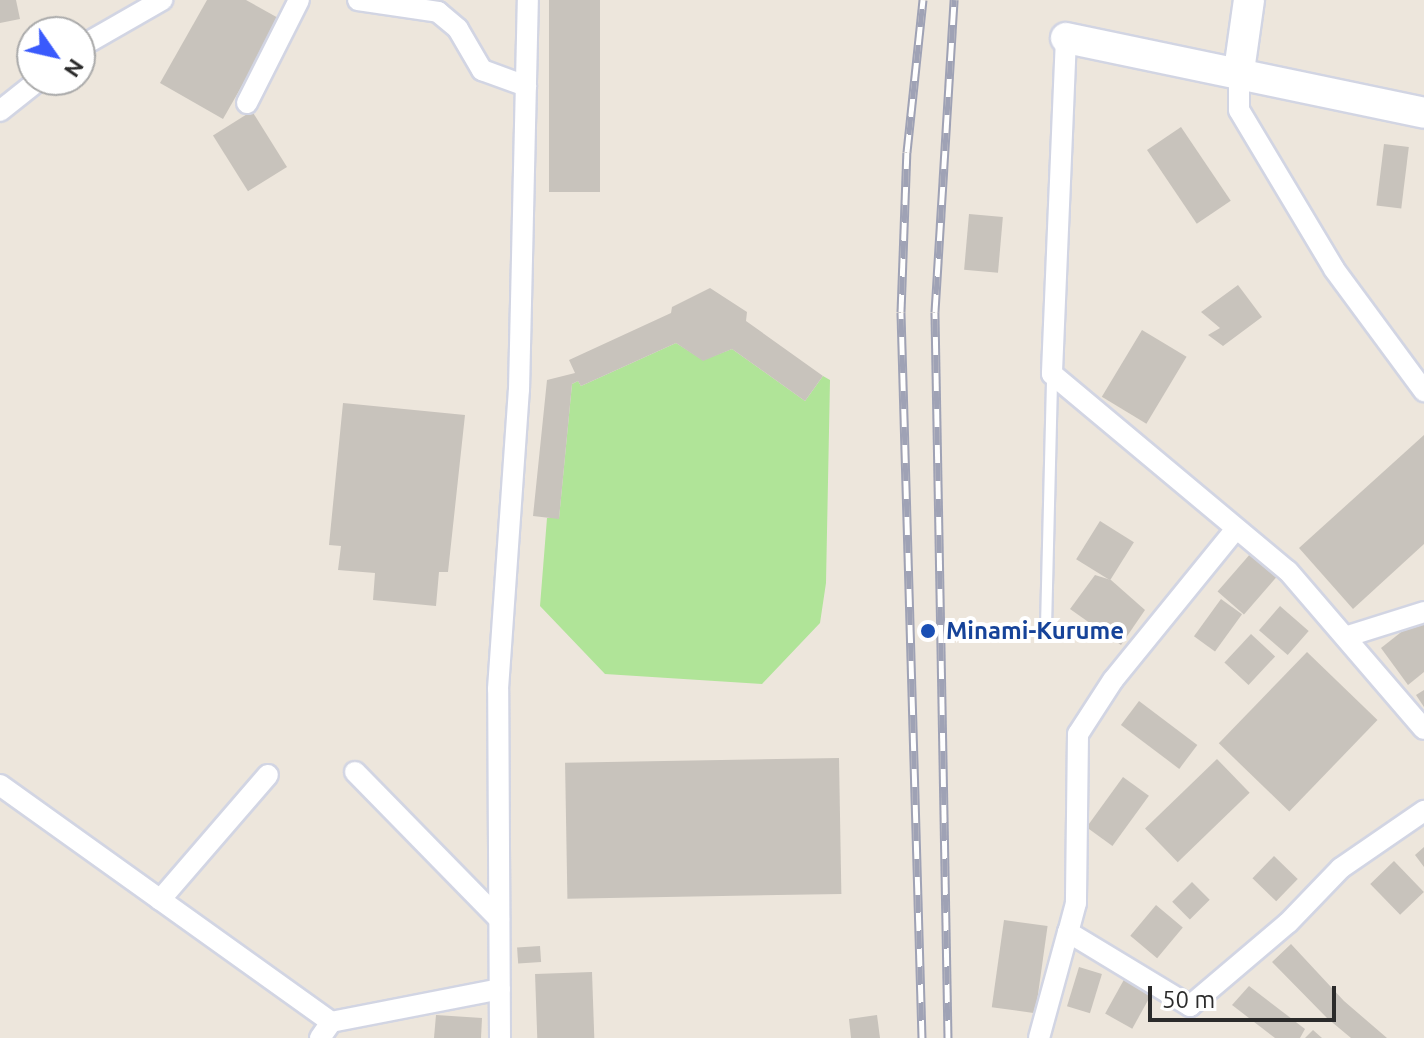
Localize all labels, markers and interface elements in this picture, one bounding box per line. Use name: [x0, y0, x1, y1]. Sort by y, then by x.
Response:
north arrow: [16, 16, 96, 96]
text: N: [60, 55, 90, 82]
place label: Minami-Kurume: [946, 617, 1124, 645]
marker: Minami-Kurume: [917, 620, 939, 642]
scale bar: [1152, 970, 1340, 1020]
text: 50 m: [1162, 986, 1215, 1013]

